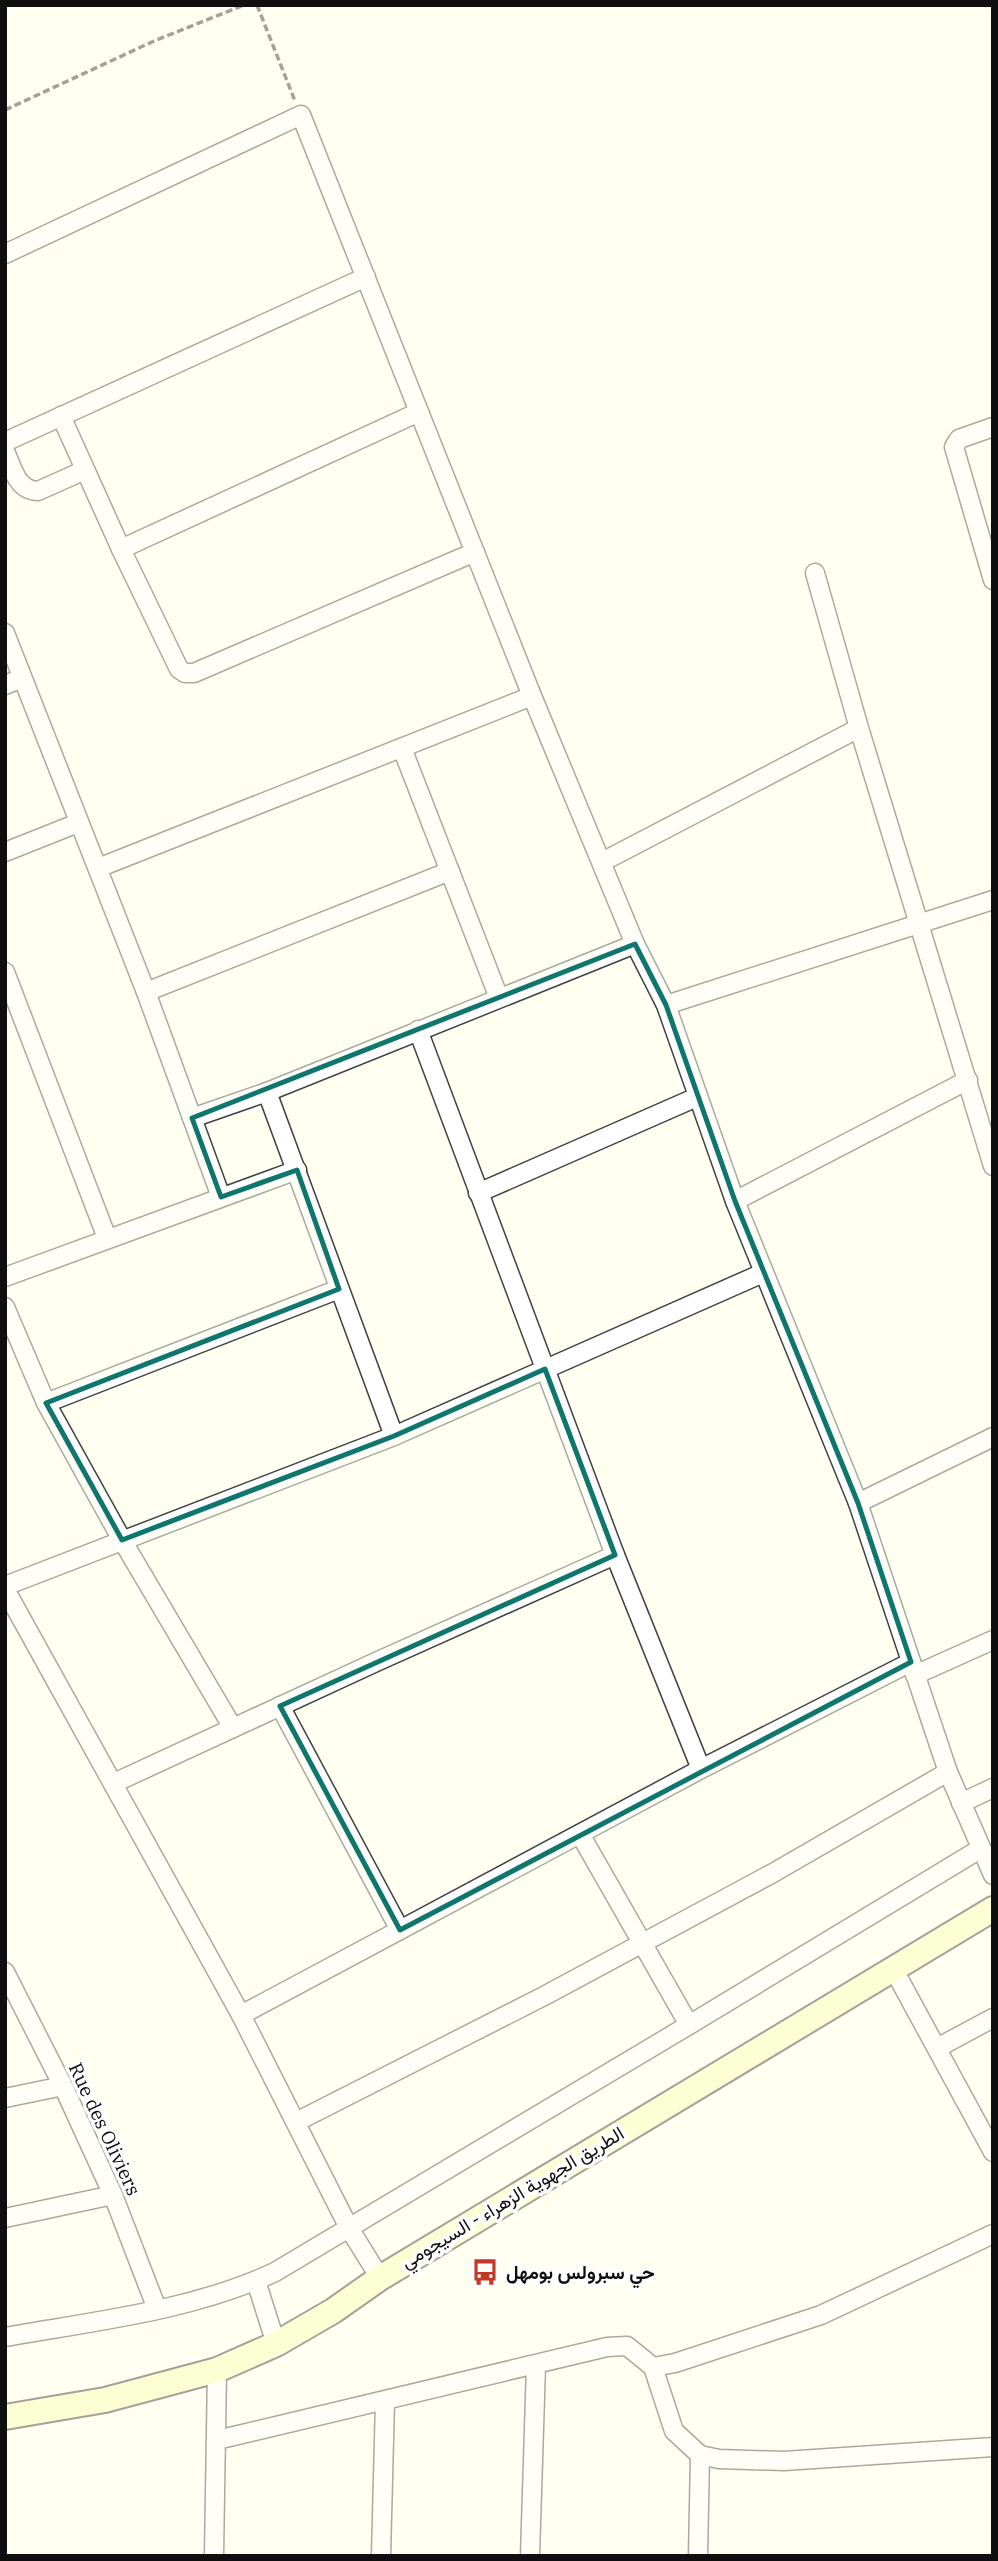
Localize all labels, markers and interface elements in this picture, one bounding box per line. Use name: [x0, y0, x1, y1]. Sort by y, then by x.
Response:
street label: Rue des Oliviers: [64, 2059, 146, 2199]
street label: الطريق الجهوية الزهراء - السيجومي: [396, 2121, 630, 2277]
bus stop icon: حي سبرولس بومهل: [470, 2257, 500, 2287]
place label: حي سبرولس بومهل: [506, 2260, 655, 2289]

